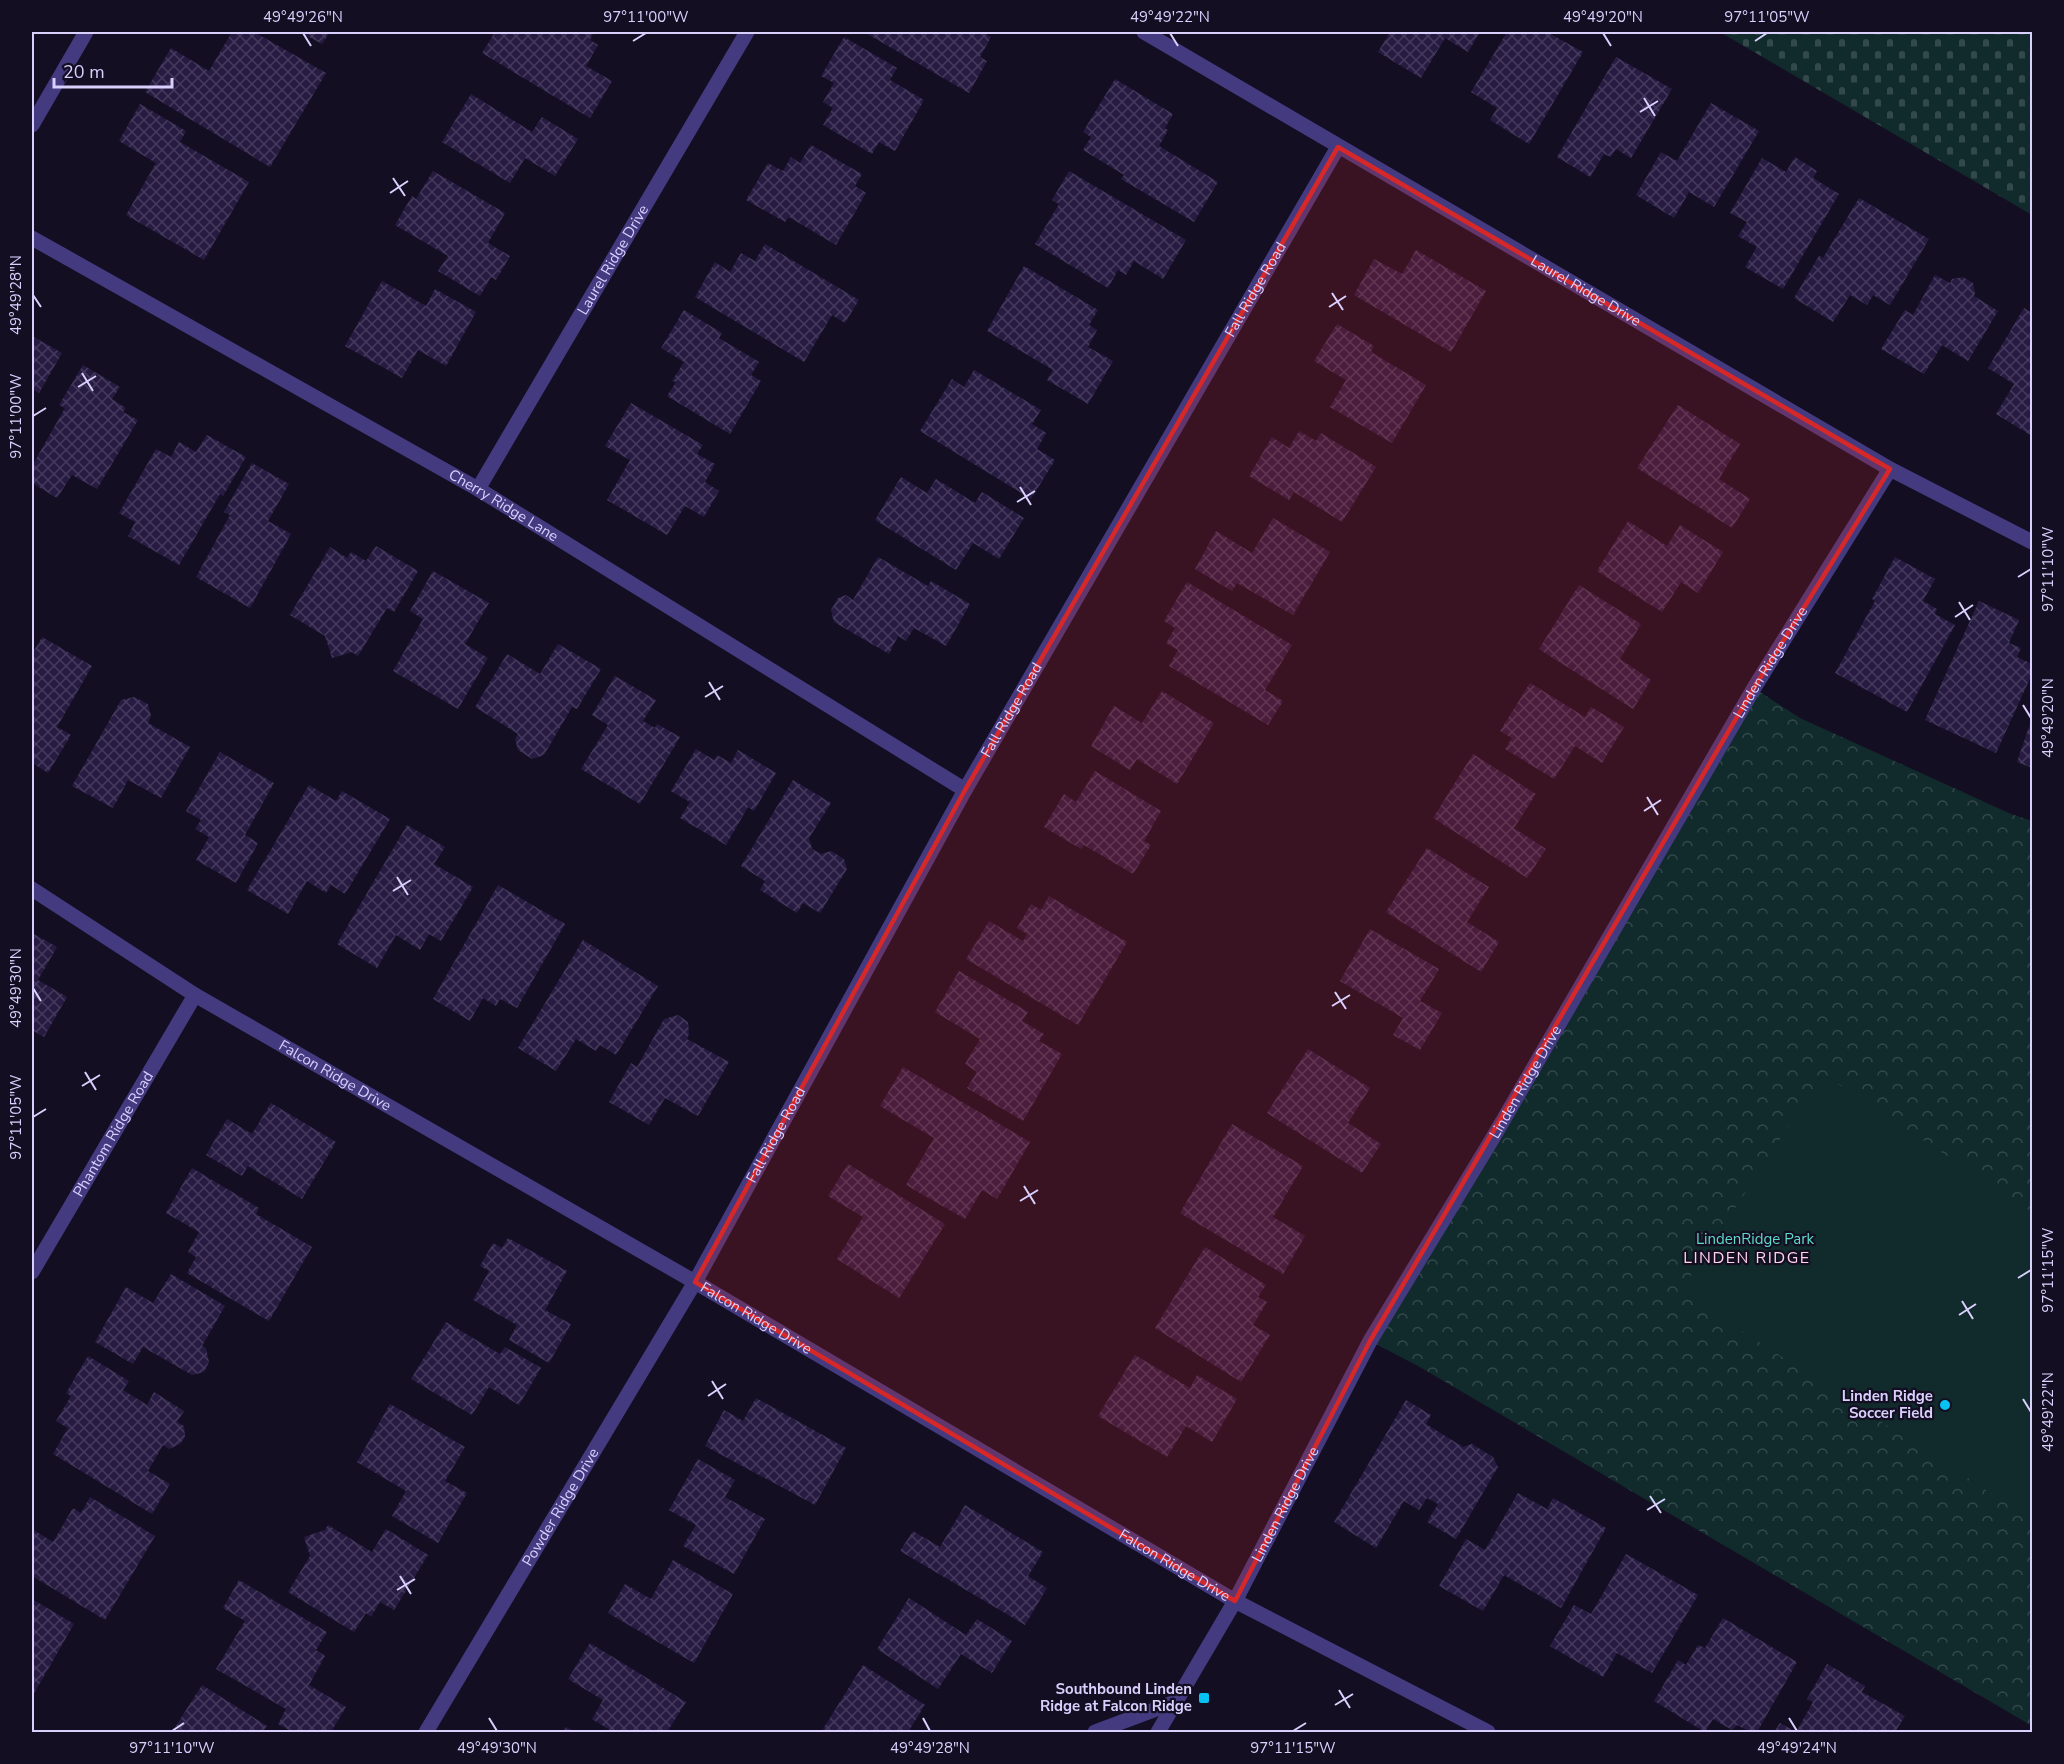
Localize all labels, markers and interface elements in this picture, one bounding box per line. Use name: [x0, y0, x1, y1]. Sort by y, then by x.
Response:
text: 49°49'26"N: [263, 7, 343, 27]
text: 97°11'00"W: [603, 7, 689, 27]
text: 49°49'22"N: [1130, 7, 1210, 27]
text: 49°49'20"N: [1563, 7, 1643, 27]
text: 97°11'05"W: [1724, 7, 1810, 27]
scale bar: [54, 51, 172, 89]
text: 20 m: [63, 60, 105, 84]
street label: Laurel Ridge Drive: [573, 201, 653, 319]
street label: Fall Ridge Road: [1220, 239, 1291, 341]
street label: Laurel Ridge Drive: [1527, 251, 1645, 331]
text: 49°49'28"N: [6, 255, 26, 335]
text: 97°11'00"W: [6, 373, 26, 459]
street label: Cherry Ridge Lane: [445, 464, 562, 546]
text: 97°11'10"W: [2038, 526, 2058, 612]
street label: Linden Ridge Drive: [1729, 602, 1812, 722]
street label: Fall Ridge Road: [976, 659, 1047, 761]
text: 49°49'20"N: [2038, 678, 2058, 758]
text: 49°49'30"N: [6, 948, 26, 1028]
street label: Linden Ridge Drive: [1485, 1022, 1566, 1142]
street label: Falcon Ridge Drive: [275, 1035, 395, 1116]
street label: Phantom Ridge Road: [68, 1068, 158, 1201]
text: 97°11'05"W: [6, 1074, 26, 1160]
street label: Fall Ridge Road: [741, 1083, 810, 1186]
text: 97°11'15"W: [2038, 1227, 2058, 1313]
park label: LindenRidge Park: [1696, 1229, 1815, 1249]
district label: LINDEN RIDGE: [1683, 1247, 1811, 1269]
street label: Falcon Ridge Drive: [697, 1277, 816, 1359]
text: 49°49'22"N: [2038, 1372, 2058, 1452]
place label: Linden Ridge Soccer Field: [1842, 1386, 1933, 1423]
marker: Linden Ridge Soccer Field: [1938, 1398, 1952, 1412]
street label: Linden Ridge Drive: [1247, 1443, 1324, 1566]
street label: Powder Ridge Drive: [517, 1444, 604, 1570]
street label: Falcon Ridge Drive: [1115, 1525, 1234, 1606]
place label: Southbound Linden Ridge at Falcon Ridge: [1040, 1679, 1192, 1716]
marker: Southbound Linden Ridge at Falcon Ridge: [1197, 1691, 1211, 1705]
text: 97°11'10"W: [129, 1738, 215, 1758]
text: 49°49'30"N: [457, 1738, 537, 1758]
text: 49°49'28"N: [890, 1738, 970, 1758]
text: 97°11'15"W: [1250, 1738, 1336, 1758]
text: 49°49'24"N: [1757, 1738, 1837, 1758]

